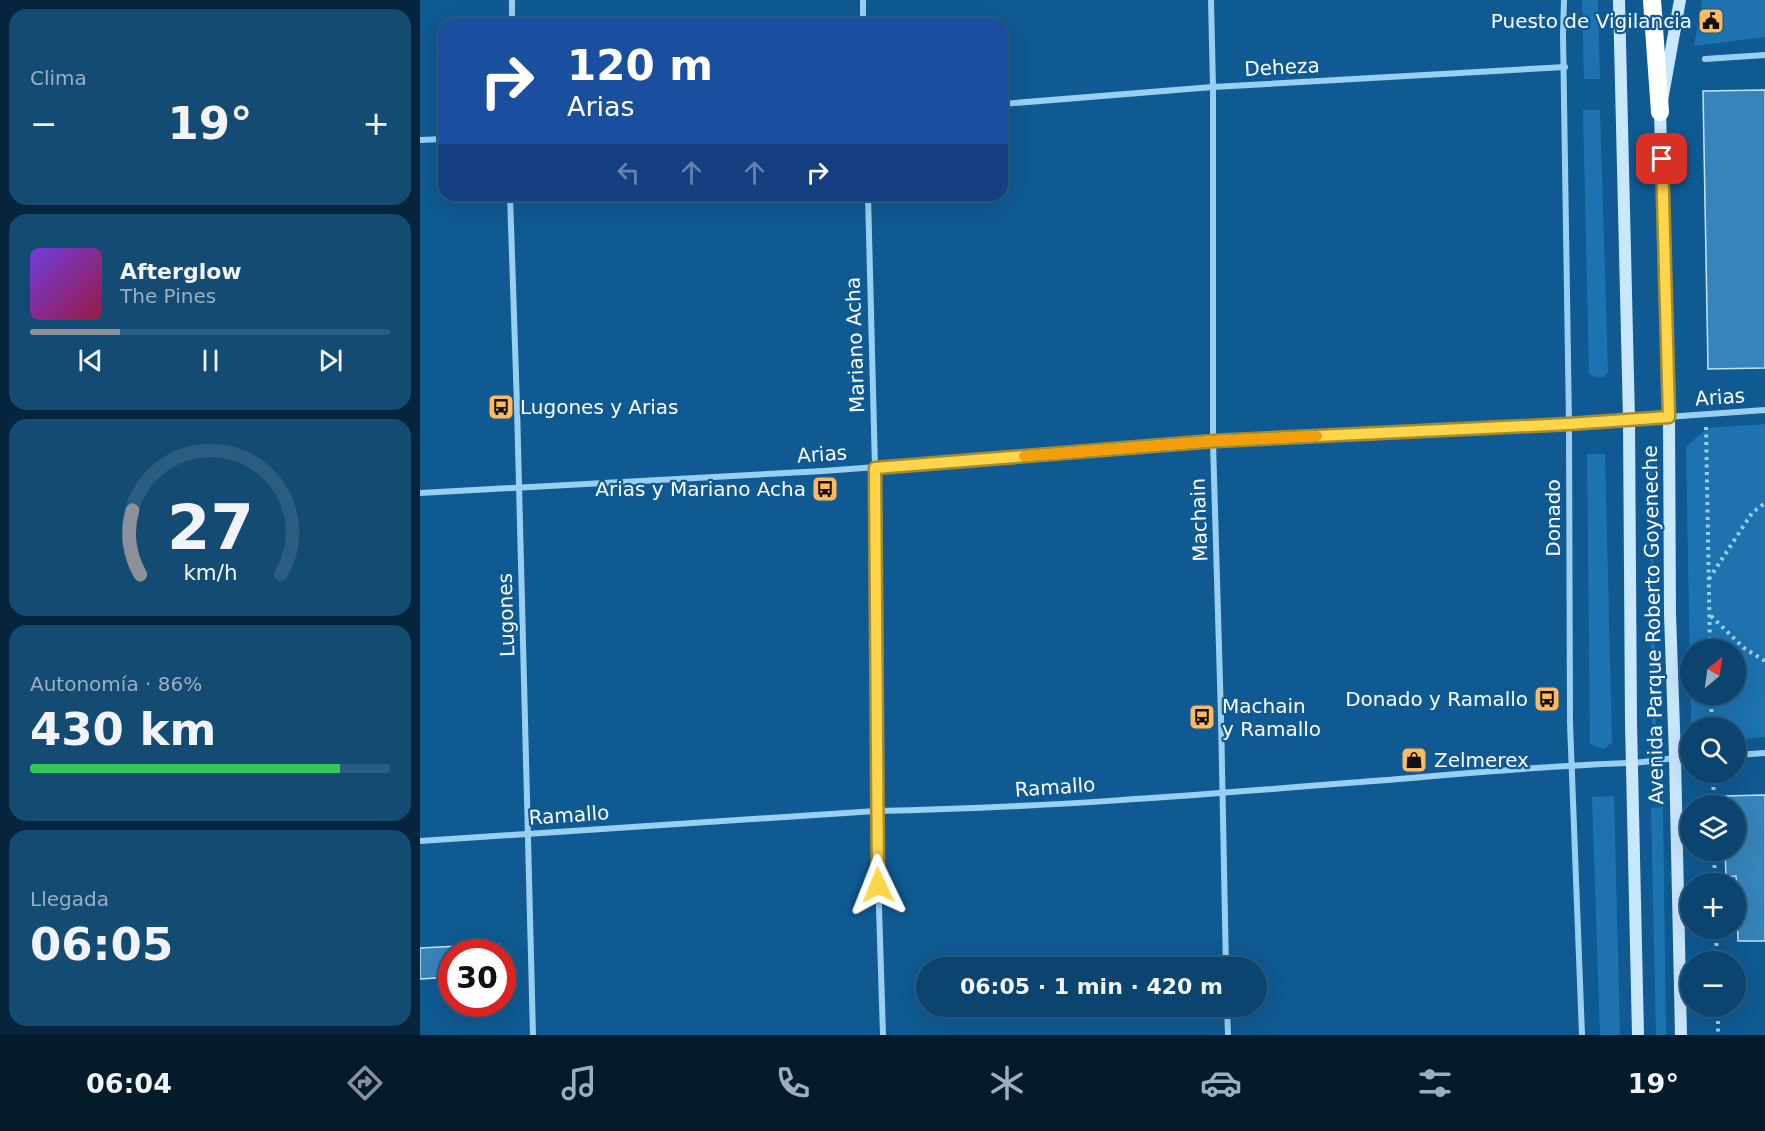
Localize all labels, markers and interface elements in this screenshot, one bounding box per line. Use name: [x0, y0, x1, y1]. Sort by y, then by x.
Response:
public building icon: Puesto de Vigilancia: [1696, 6, 1726, 36]
place label: Puesto de Vigilancia: [1491, 9, 1692, 33]
text: 120 m: [567, 41, 713, 90]
icon: right: [468, 42, 546, 120]
street label: Deheza: [1244, 53, 1320, 81]
text: Clima: [30, 66, 87, 90]
text: Arias: [567, 91, 635, 122]
text: 19°: [167, 97, 253, 150]
text: −: [30, 104, 58, 143]
text: +: [362, 104, 390, 143]
pin: [1636, 133, 1687, 184]
icon: arrive: [1645, 142, 1678, 175]
icon: left: [612, 156, 645, 189]
icon: ahead: [675, 156, 708, 189]
icon: ahead: [738, 156, 771, 189]
icon: right: [801, 156, 834, 189]
text: Afterglow: [120, 259, 242, 284]
street label: Mariano Acha: [841, 277, 869, 413]
text: The Pines: [120, 284, 216, 308]
icon: previous: [74, 344, 107, 377]
icon: pause: [194, 344, 227, 377]
icon: next: [314, 344, 347, 377]
street label: Arias: [1694, 383, 1746, 411]
bus stop icon: Lugones y Arias: [486, 392, 516, 422]
place label: Lugones y Arias: [520, 395, 679, 419]
street label: Arias: [796, 440, 848, 468]
street label: Avenida Parque Roberto Goyeneche: [1638, 445, 1668, 805]
bus stop icon: Arias y Mariano Acha: [810, 474, 840, 504]
place label: Arias y Mariano Acha: [595, 477, 806, 501]
street label: Machain: [1186, 478, 1212, 562]
street label: Donado: [1541, 479, 1565, 557]
text: 27: [167, 491, 253, 564]
text: km/h: [183, 560, 237, 585]
street label: Lugones: [493, 573, 519, 657]
north arrow: [1680, 639, 1746, 705]
map controls: [1680, 639, 1746, 1017]
text: Autonomía · 86%: [30, 672, 202, 696]
bus stop icon: Donado y Ramallo: [1532, 684, 1562, 714]
place label: Donado y Ramallo: [1345, 687, 1528, 711]
place label: Machain y Ramallo: [1222, 694, 1321, 741]
bus stop icon: Machain y Ramallo: [1187, 702, 1217, 732]
text: 430 km: [30, 703, 216, 756]
button: search: [1680, 717, 1746, 783]
shop icon: Zelmerex: [1399, 745, 1429, 775]
place label: Zelmerex: [1434, 748, 1529, 772]
street label: Ramallo: [1014, 772, 1096, 802]
button: layers: [1680, 795, 1746, 861]
street label: Ramallo: [528, 800, 610, 830]
position arrow: [846, 853, 910, 917]
button: +: [1680, 873, 1746, 939]
text: Llegada: [30, 887, 109, 911]
text: 06:05: [30, 918, 173, 971]
speed limit sign: 30: [438, 939, 516, 1017]
button: −: [1680, 951, 1746, 1017]
text: 06:05 · 1 min · 420 m: [960, 974, 1223, 999]
icon: directions: [344, 1062, 386, 1104]
icon: music: [558, 1062, 600, 1104]
icon: phone: [772, 1062, 814, 1104]
icon: climate: [986, 1062, 1028, 1104]
icon: car: [1200, 1062, 1242, 1104]
icon: filters: [1414, 1062, 1456, 1104]
text: 06:04: [86, 1068, 172, 1099]
text: 19°: [1628, 1068, 1679, 1099]

